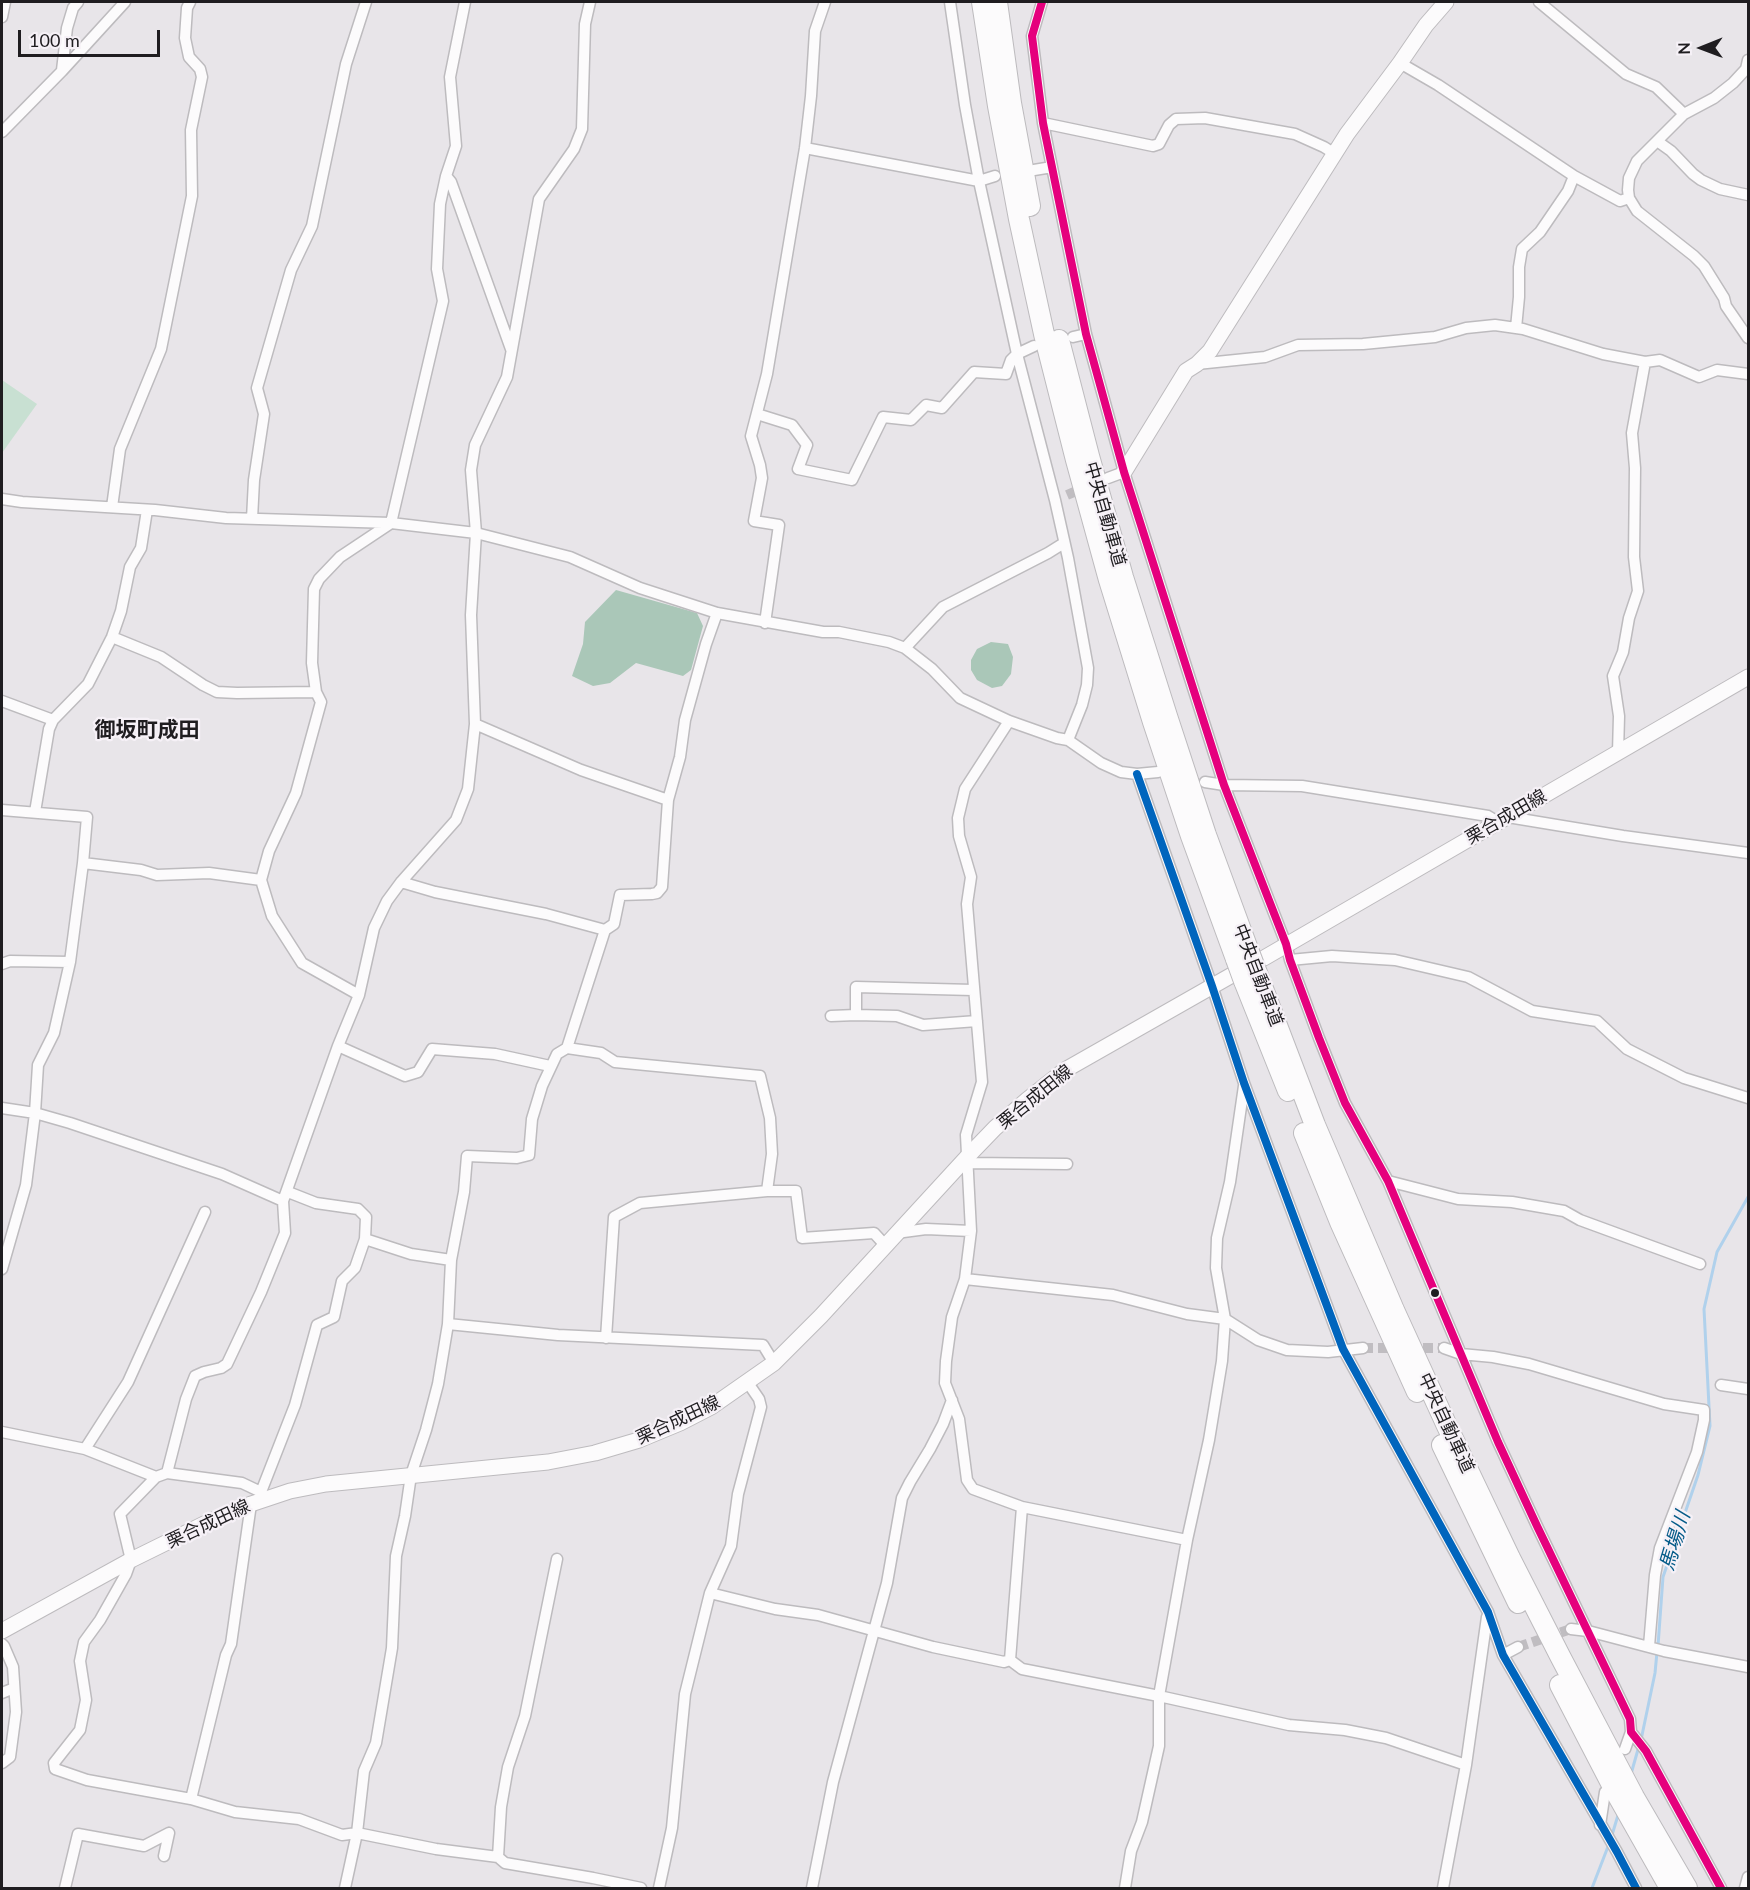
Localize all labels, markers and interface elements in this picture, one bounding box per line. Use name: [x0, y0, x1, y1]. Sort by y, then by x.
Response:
scale bar: [21, 18, 164, 56]
north arrow: [1672, 18, 1732, 78]
text: 100 m: [29, 29, 80, 51]
text: N: [1674, 42, 1693, 55]
street label: 中央自動車道: [1080, 459, 1130, 569]
district label: 御坂町成田: [95, 717, 199, 743]
street label: 栗合成田線: [1462, 785, 1550, 849]
street label: 中央自動車道: [1229, 921, 1287, 1029]
street label: 栗合成田線: [993, 1060, 1077, 1134]
unlabelled marker: [1429, 1287, 1441, 1299]
street label: 中央自動車道: [1413, 1369, 1479, 1477]
street label: 栗合成田線: [633, 1391, 723, 1449]
street label: 栗合成田線: [163, 1495, 253, 1553]
water label: 馬場川: [1655, 1509, 1695, 1573]

